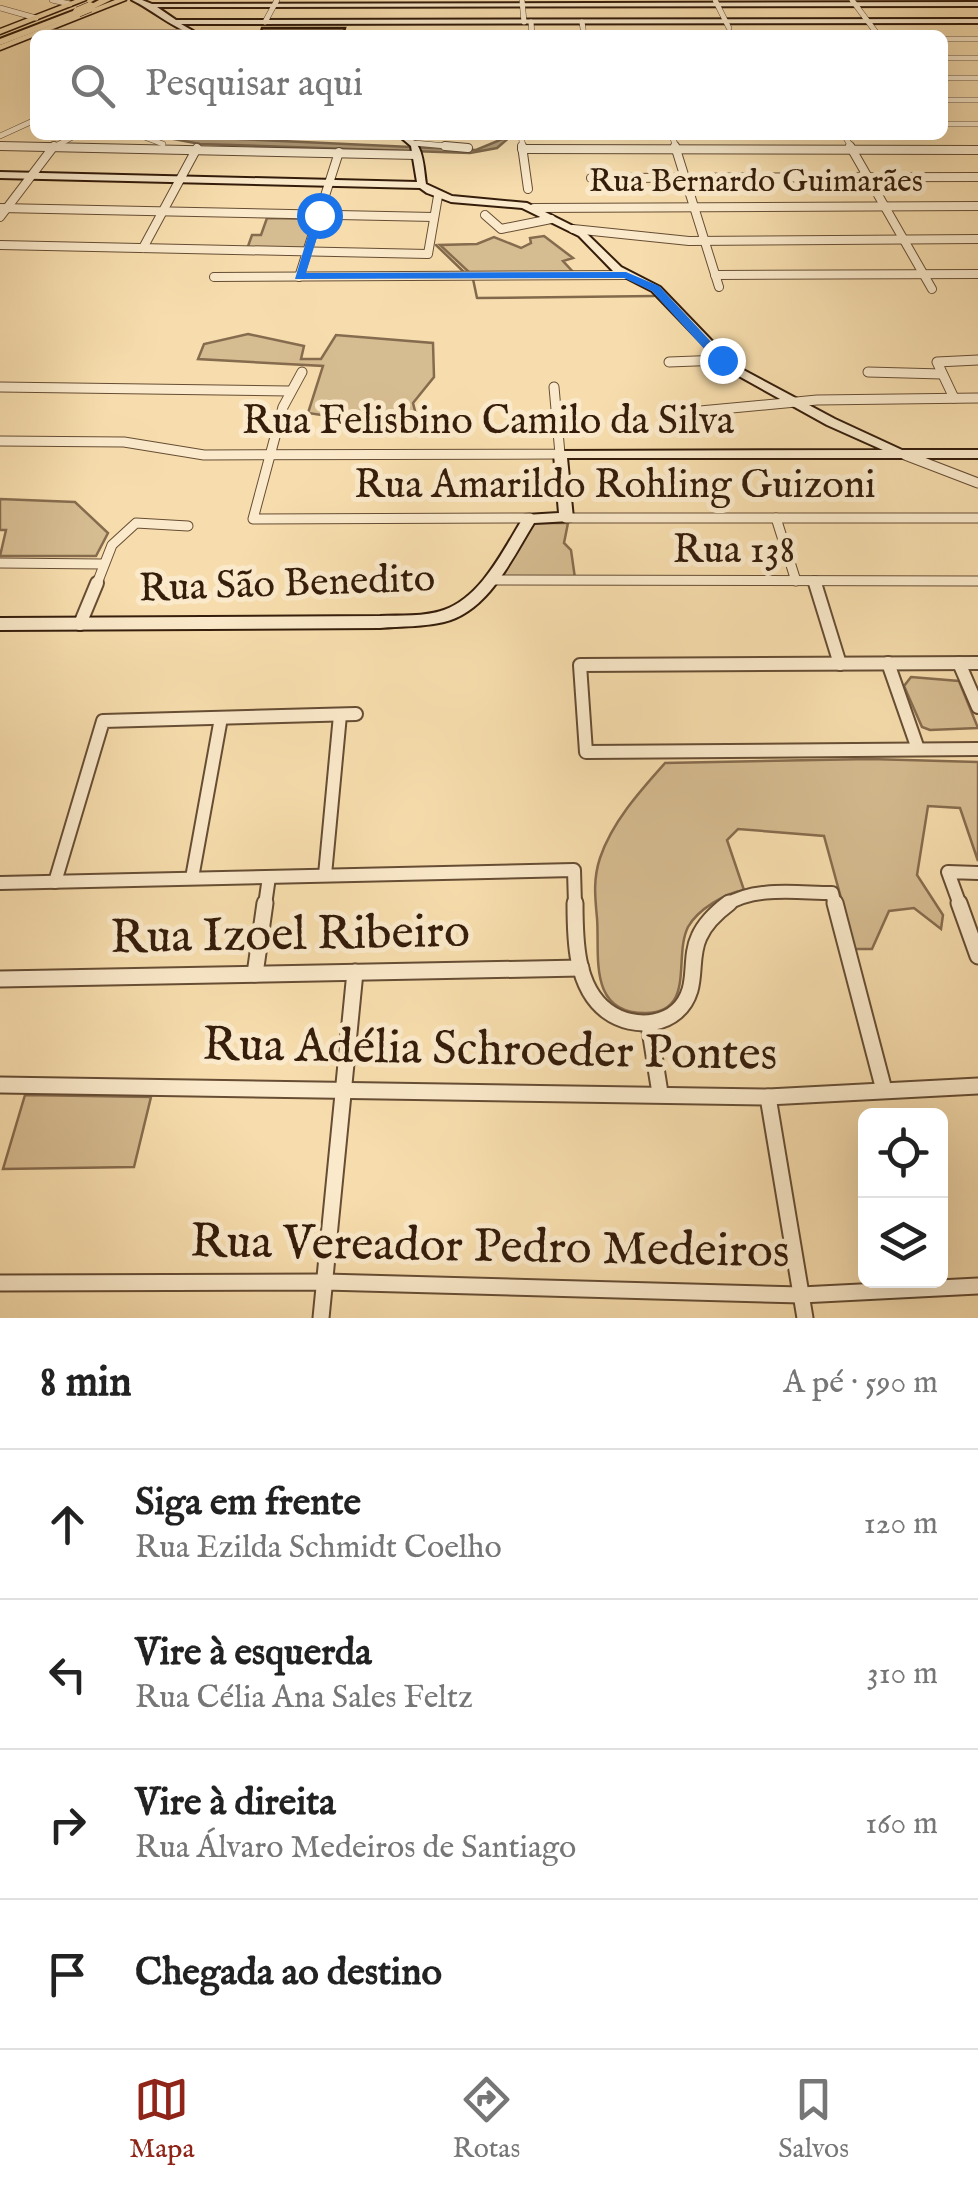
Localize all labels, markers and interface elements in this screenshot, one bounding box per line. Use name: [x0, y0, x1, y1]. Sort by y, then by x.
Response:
search box: [30, 30, 948, 140]
icon: search: [65, 58, 120, 113]
text: Pesquisar aqui: [145, 61, 363, 109]
street label: Rua Bernardo Guimarães: [589, 162, 923, 203]
route start: [297, 193, 343, 239]
route end: [700, 338, 746, 384]
street label: Rua Felisbino Camilo da Silva: [242, 397, 735, 448]
street label: Rua Amarildo Rohling Guizoni: [354, 461, 876, 512]
street label: Rua 138: [673, 526, 795, 577]
street label: Rua São Benedito: [138, 554, 436, 616]
street label: Rua Izoel Ribeiro: [110, 903, 470, 969]
street label: Rua Adélia Schroeder Pontes: [202, 1016, 778, 1086]
map controls: [858, 1108, 948, 1288]
button: locate: [858, 1108, 948, 1198]
button: layers: [858, 1198, 948, 1288]
street label: Rua Vereador Pedro Medeiros: [190, 1213, 790, 1283]
text: 8 min: [40, 1357, 132, 1410]
text: A pé · 590 m: [783, 1363, 938, 1404]
text: Siga em frente: [135, 1480, 361, 1528]
icon: ahead: [40, 1497, 95, 1552]
text: 120 m: [864, 1504, 938, 1545]
text: Rua Ezilda Schmidt Coelho: [135, 1528, 502, 1569]
text: Vire à esquerda: [135, 1630, 372, 1678]
icon: left: [40, 1647, 95, 1702]
text: 310 m: [867, 1654, 938, 1695]
text: Rua Célia Ana Sales Feltz: [135, 1678, 473, 1719]
text: Vire à direita: [135, 1780, 336, 1828]
icon: right: [40, 1797, 95, 1852]
text: 160 m: [865, 1804, 938, 1845]
text: Rua Álvaro Medeiros de Santiago: [135, 1828, 576, 1869]
icon: arrive: [40, 1947, 95, 2002]
text: Chegada ao destino: [135, 1950, 442, 1998]
tab: Mapa: [129, 2072, 195, 2167]
tab: Rotas: [453, 2072, 520, 2167]
tab: Salvos: [778, 2072, 849, 2167]

